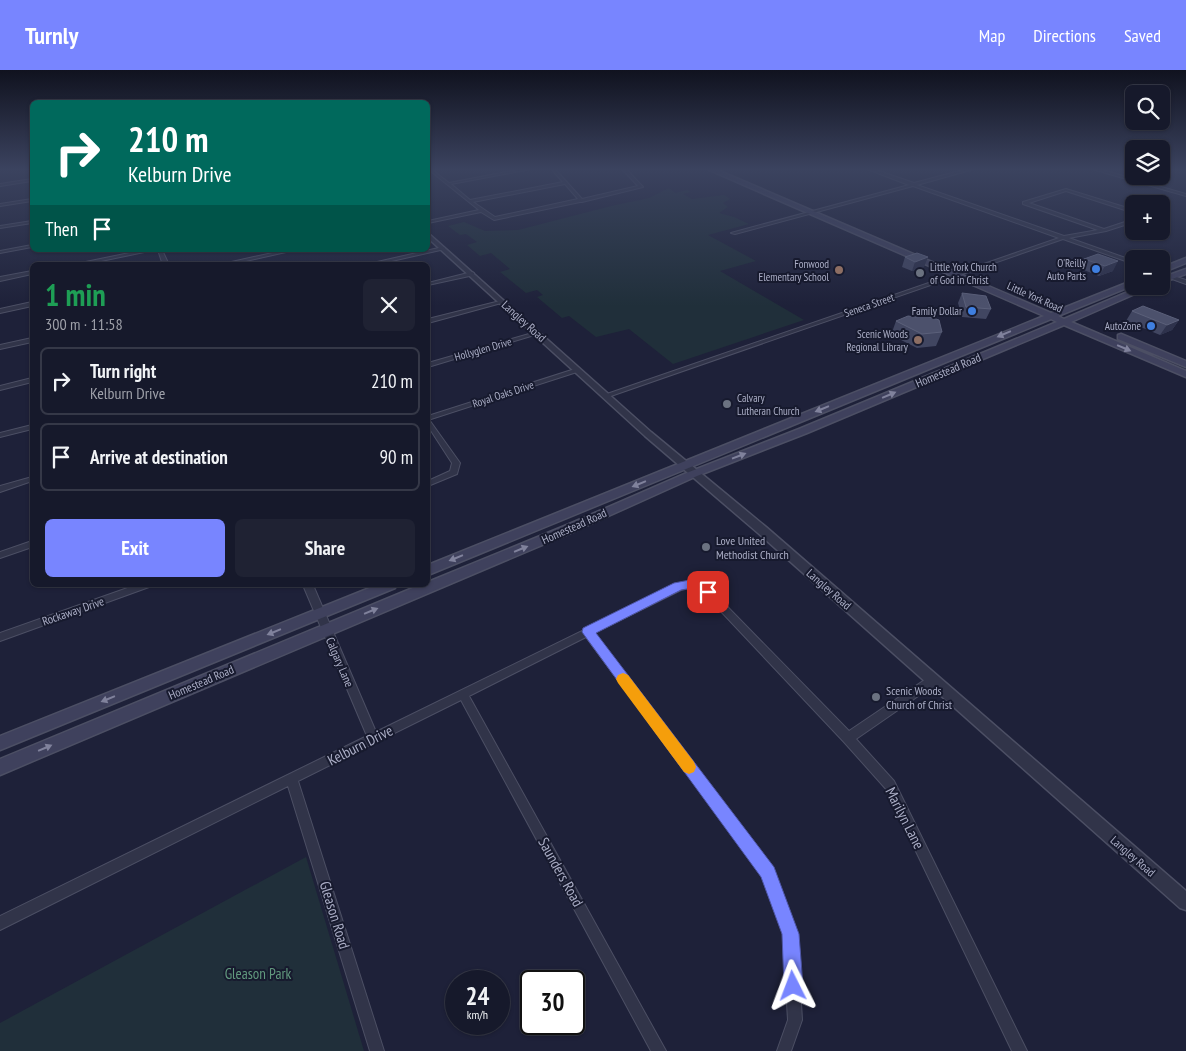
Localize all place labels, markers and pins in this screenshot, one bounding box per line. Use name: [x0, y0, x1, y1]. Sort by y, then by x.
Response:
place label: O'Reilly Auto Parts: [1047, 256, 1087, 283]
place label: Fonwood Elementary School: [759, 257, 829, 284]
place label: Little York Church of God in Christ: [930, 260, 997, 287]
marker: O'Reilly Auto Parts: [1090, 263, 1102, 275]
marker: Fonwood Elementary School: [833, 264, 845, 276]
marker: Little York Church of God in Christ: [914, 267, 926, 279]
place label: Family Dollar: [912, 304, 962, 318]
marker: Family Dollar: [966, 305, 978, 317]
place label: AutoZone: [1105, 319, 1141, 333]
marker: AutoZone: [1145, 320, 1157, 332]
place label: Scenic Woods Regional Library: [846, 327, 909, 354]
marker: Scenic Woods Regional Library: [912, 334, 924, 346]
place label: Calvary Lutheran Church: [737, 391, 800, 418]
marker: Calvary Lutheran Church: [721, 398, 733, 410]
place label: Love United Methodist Church: [716, 533, 789, 562]
marker: Love United Methodist Church: [700, 541, 712, 553]
pin: [687, 571, 729, 613]
place label: Scenic Woods Church of Christ: [886, 683, 953, 712]
marker: Scenic Woods Church of Christ: [870, 691, 882, 703]

